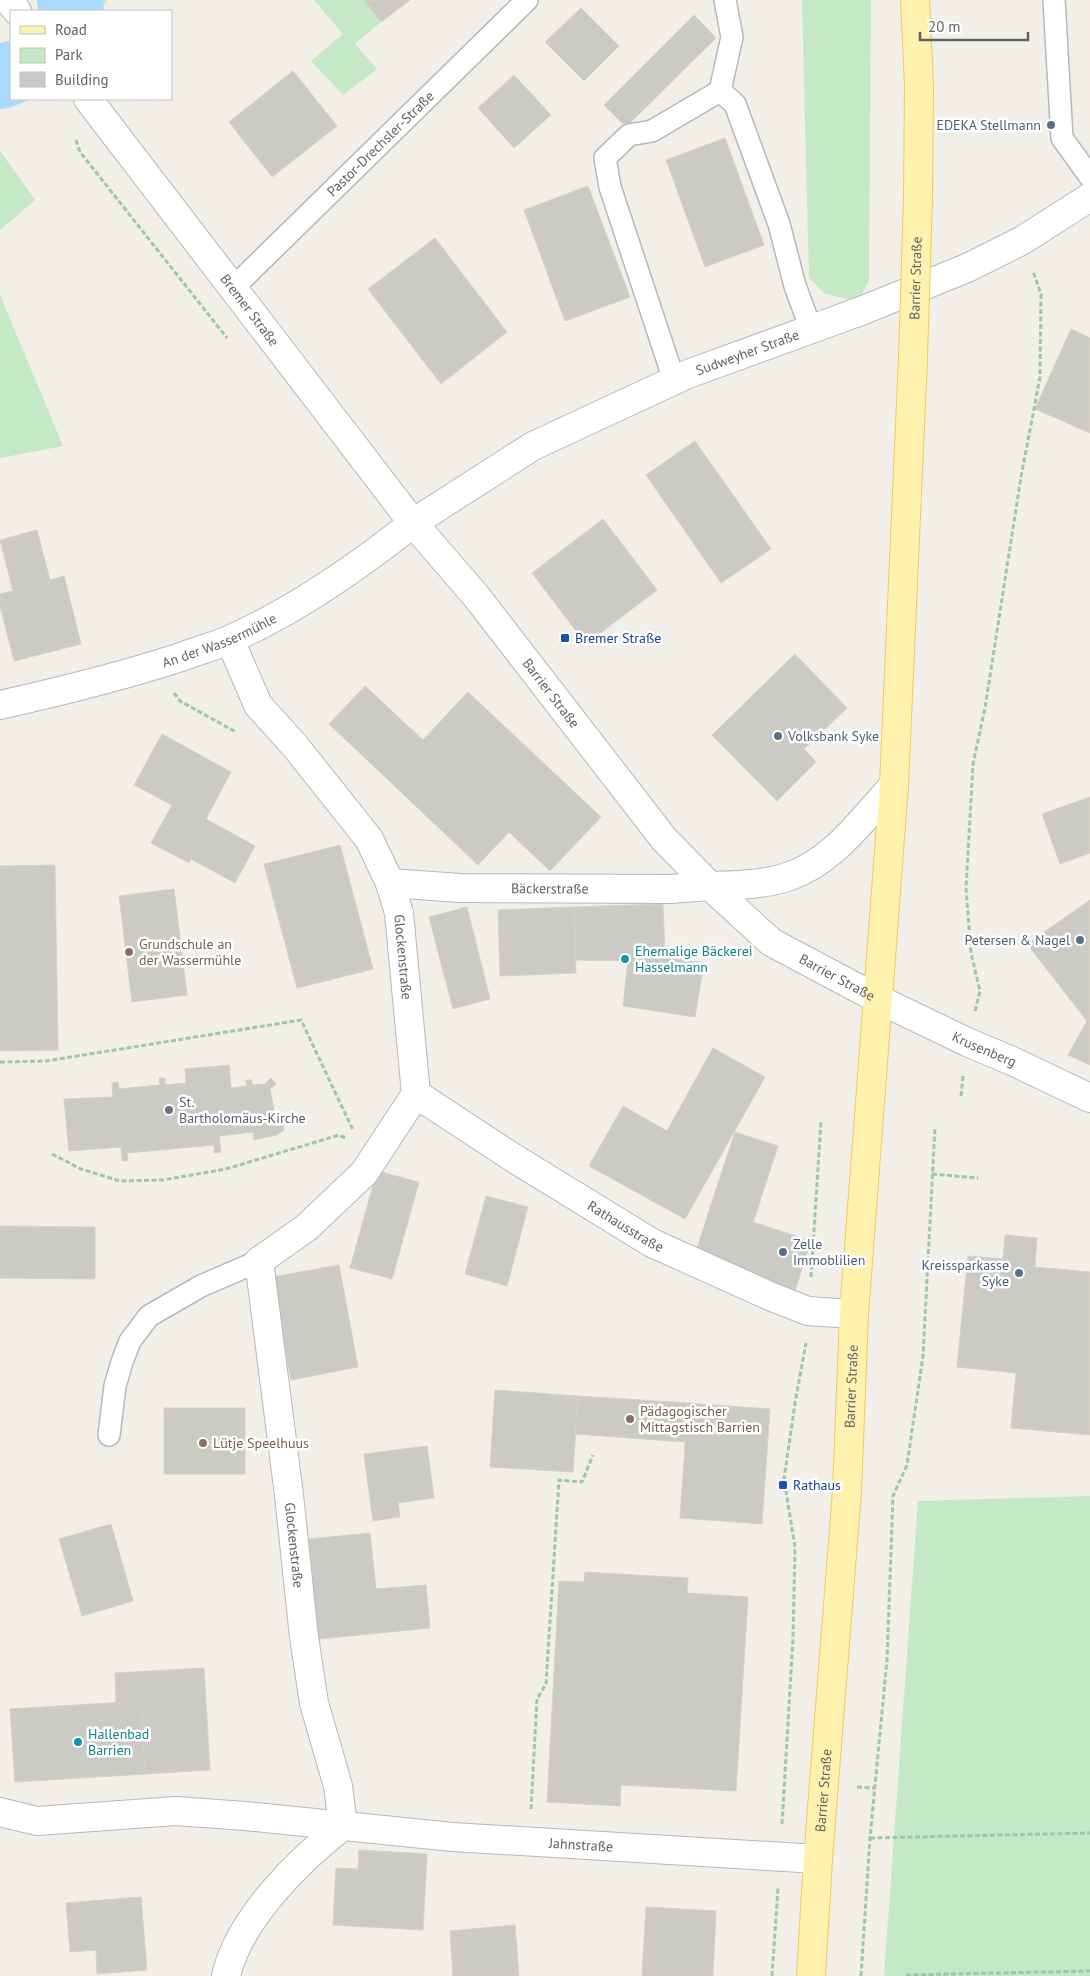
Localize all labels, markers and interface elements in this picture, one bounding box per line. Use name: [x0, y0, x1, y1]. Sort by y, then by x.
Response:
legend: [10, 10, 172, 100]
scale bar: [920, 10, 1028, 42]
text: 20 m: [928, 17, 961, 36]
text: Road: [55, 20, 87, 39]
text: Park: [55, 45, 83, 64]
text: Building: [55, 70, 109, 89]
street label: Pastor-Drechsler-Straße: [323, 87, 438, 200]
place label: EDEKA Stellmann: [936, 116, 1041, 134]
marker: EDEKA Stellmann: [1045, 119, 1057, 131]
street label: Barrier Straße: [905, 236, 926, 320]
street label: Bremer Straße: [216, 270, 283, 350]
street label: Sudweyher Straße: [693, 325, 802, 379]
street label: An der Wassermühle: [160, 609, 280, 671]
place label: Bremer Straße: [575, 629, 661, 647]
marker: Bremer Straße: [559, 632, 571, 644]
street label: Barrier Straße: [518, 655, 584, 732]
place label: Volksbank Syke: [787, 727, 879, 745]
marker: Volksbank Syke: [772, 730, 784, 742]
street label: Bäckerstraße: [511, 879, 589, 898]
street label: Glockenstraße: [390, 913, 416, 1000]
place label: Petersen & Nagel: [964, 931, 1070, 949]
marker: Petersen & Nagel: [1074, 934, 1086, 946]
place label: Grundschule an der Wassermühle: [139, 935, 241, 969]
place label: Ehemalige Bäckerei Hasselmann: [635, 942, 753, 976]
marker: Grundschule an der Wassermühle: [123, 946, 135, 958]
street label: Barrier Straße: [796, 950, 878, 1005]
marker: Ehemalige Bäckerei Hasselmann: [619, 953, 631, 965]
street label: Krusenberg: [949, 1027, 1020, 1071]
place label: St. Bartholomäus-Kirche: [179, 1093, 306, 1127]
marker: St. Bartholomäus-Kirche: [163, 1104, 175, 1116]
street label: Rathausstraße: [584, 1197, 666, 1256]
place label: Zelle Immoblilien: [793, 1235, 865, 1269]
marker: Zelle Immoblilien: [777, 1246, 789, 1258]
place label: Kreissparkasse Syke: [922, 1256, 1009, 1290]
marker: Kreissparkasse Syke: [1013, 1267, 1025, 1279]
street label: Barrier Straße: [840, 1344, 862, 1428]
place label: Pädagogischer Mittagstisch Barrien: [640, 1402, 760, 1436]
marker: Pädagogischer Mittagstisch Barrien: [624, 1413, 636, 1425]
place label: Lütje Speelhuus: [213, 1434, 309, 1452]
marker: Lütje Speelhuus: [197, 1437, 209, 1449]
place label: Rathaus: [793, 1476, 841, 1494]
marker: Rathaus: [777, 1479, 789, 1491]
street label: Glockenstraße: [281, 1502, 308, 1589]
place label: Hallenbad Barrien: [88, 1725, 149, 1759]
marker: Hallenbad Barrien: [72, 1736, 84, 1748]
street label: Barrier Straße: [811, 1748, 836, 1833]
street label: Jahnstraße: [548, 1834, 614, 1856]

